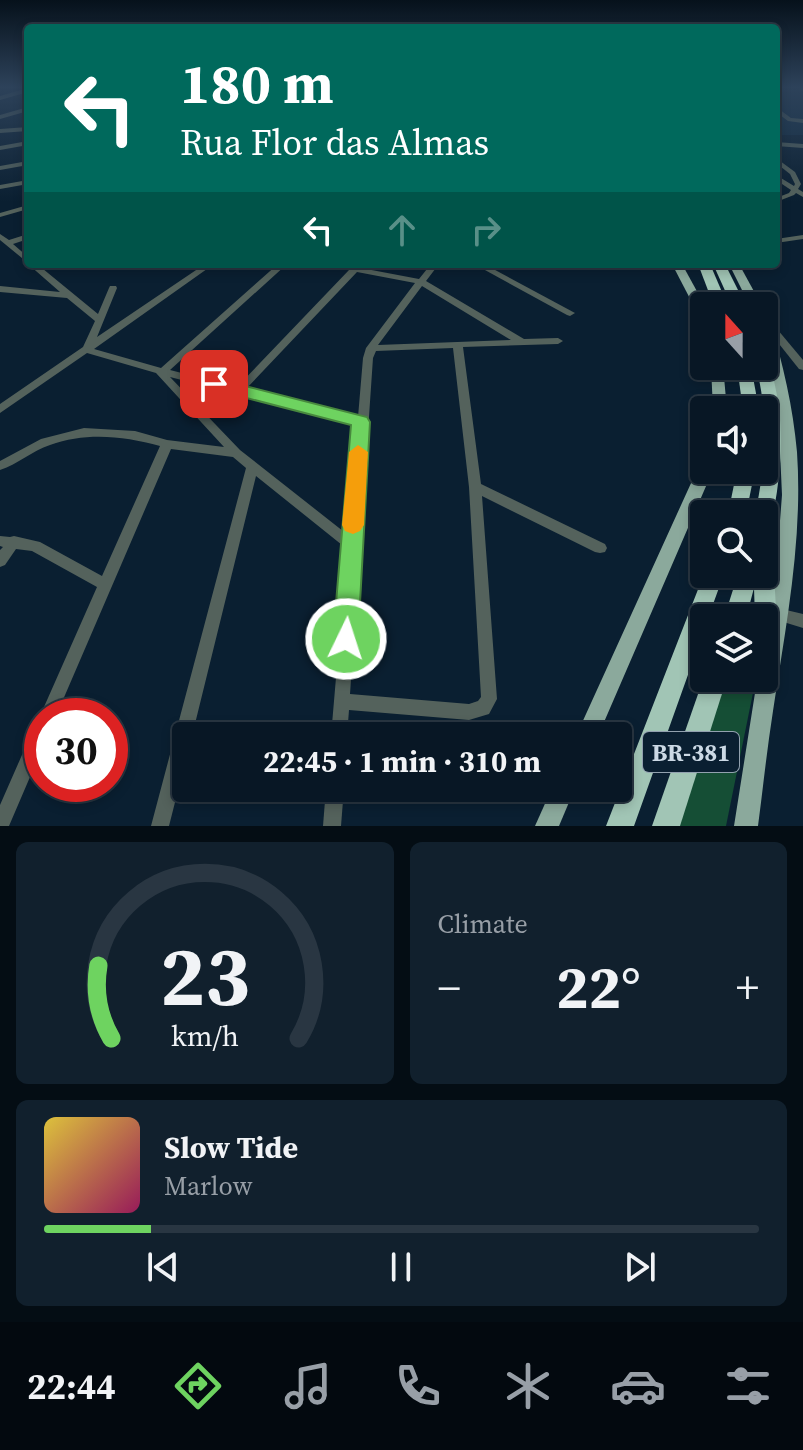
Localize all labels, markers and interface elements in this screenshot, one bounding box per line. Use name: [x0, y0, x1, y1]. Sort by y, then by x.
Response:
text: 180 m: [180, 45, 334, 122]
icon: left: [48, 56, 152, 160]
text: Rua Flor das Almas: [180, 118, 489, 167]
icon: left: [296, 208, 340, 252]
icon: ahead: [380, 208, 424, 252]
icon: right: [464, 208, 508, 252]
north arrow: [690, 292, 778, 380]
map controls: [690, 292, 778, 692]
pin: [180, 350, 248, 418]
icon: arrive: [192, 362, 236, 406]
button: sound: [690, 396, 778, 484]
button: search: [690, 500, 778, 588]
position arrow: [304, 597, 388, 681]
button: layers: [690, 604, 778, 692]
speed limit sign: 30: [24, 698, 128, 802]
road number: BR-381: [643, 732, 739, 772]
text: 22:45 · 1 min · 310 m: [263, 741, 541, 782]
text: Climate: [438, 906, 528, 942]
text: 23: [160, 919, 250, 1033]
text: 22°: [556, 946, 641, 1028]
text: −: [438, 957, 461, 1018]
text: +: [736, 957, 759, 1018]
text: km/h: [171, 1016, 239, 1056]
text: Slow Tide: [164, 1127, 298, 1168]
text: Marlow: [164, 1168, 253, 1204]
icon: previous: [141, 1245, 185, 1289]
icon: pause: [379, 1245, 423, 1289]
icon: next: [618, 1245, 662, 1289]
icon: directions: [170, 1358, 226, 1414]
icon: music: [280, 1358, 336, 1414]
icon: phone: [390, 1358, 446, 1414]
icon: climate: [500, 1358, 556, 1414]
icon: car: [610, 1358, 666, 1414]
icon: filters: [720, 1358, 776, 1414]
text: 22:44: [27, 1362, 116, 1411]

